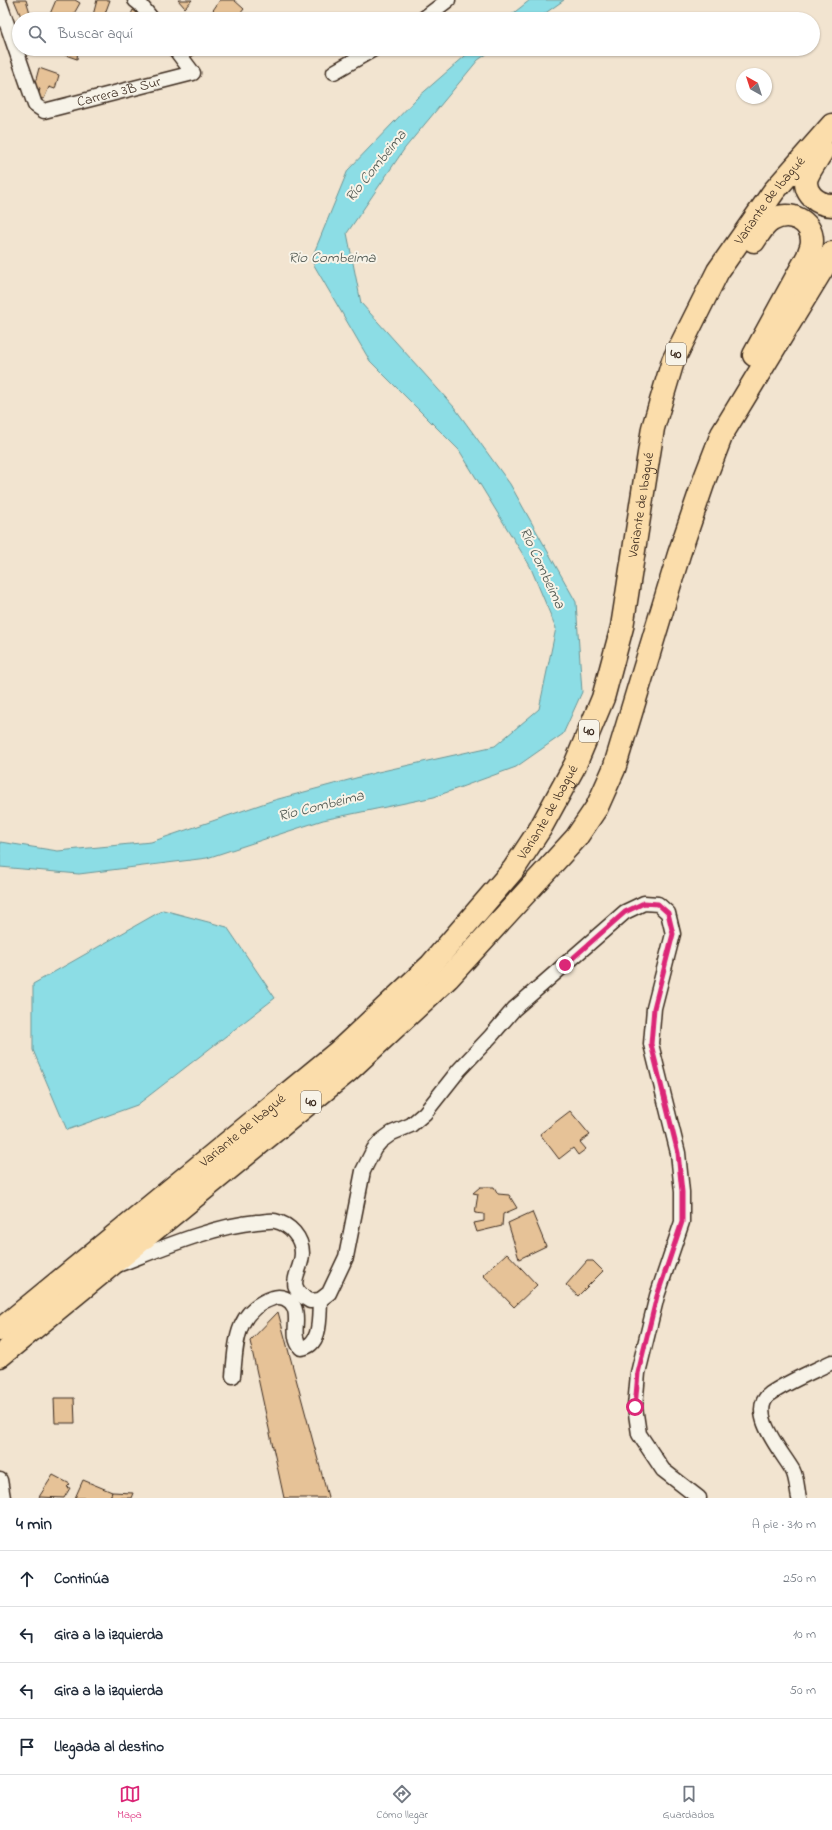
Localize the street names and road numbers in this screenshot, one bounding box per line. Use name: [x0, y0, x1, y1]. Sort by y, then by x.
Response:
street label: Carrera 3B Sur: [75, 71, 164, 113]
street label: Variante de Ibagué: [728, 151, 811, 250]
road number: 40: [666, 343, 686, 365]
street label: Variante de Ibagué: [622, 450, 660, 560]
road number: 40: [579, 720, 599, 742]
street label: Variante de Ibagué: [512, 760, 584, 865]
street label: Variante de Ibagué: [194, 1088, 291, 1173]
road number: 40: [301, 1091, 321, 1113]

